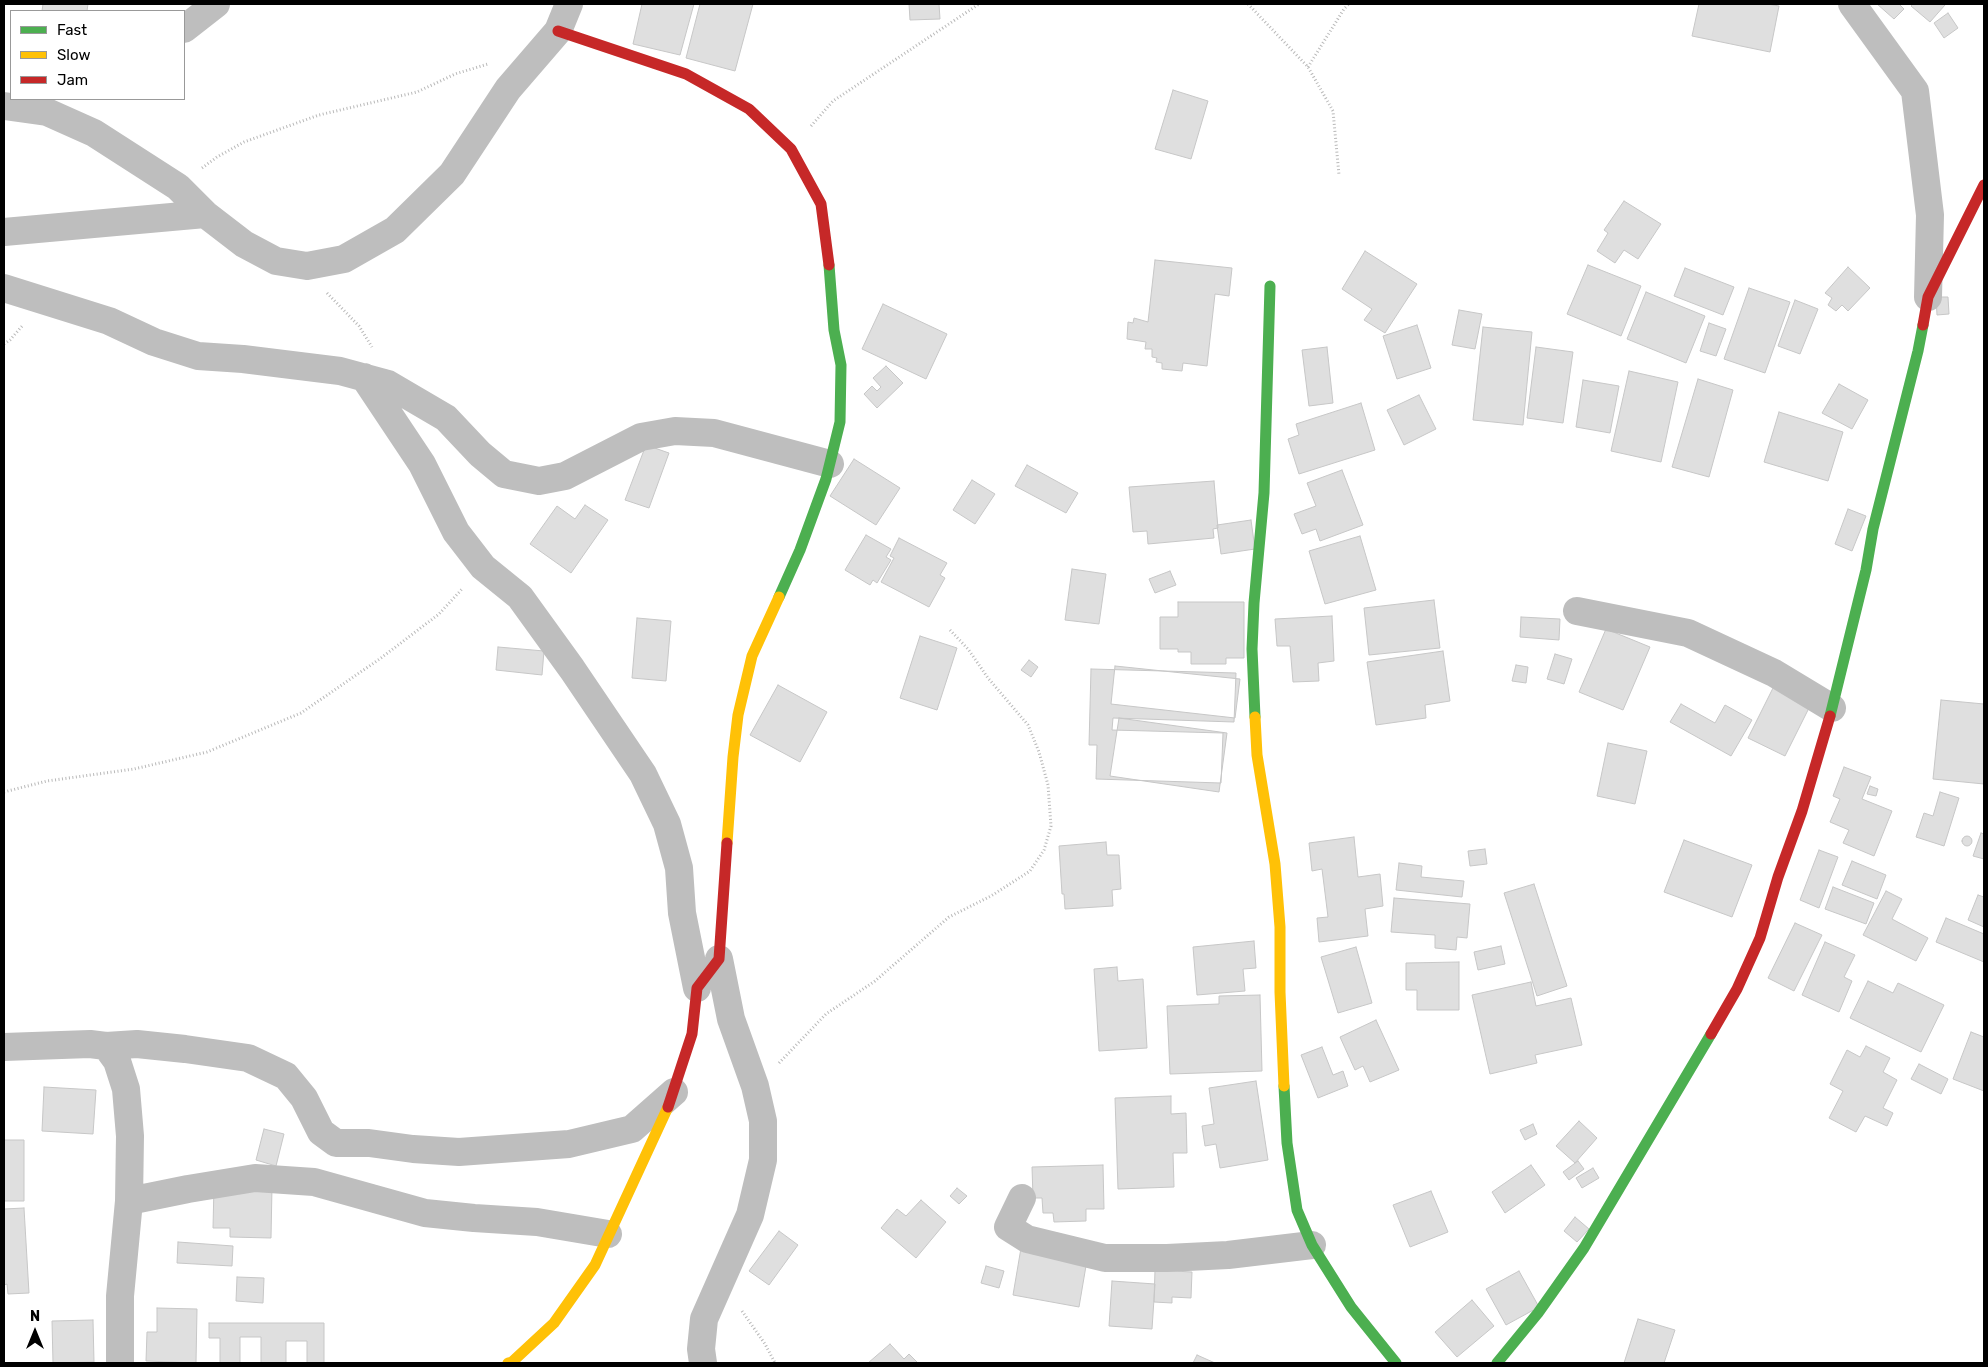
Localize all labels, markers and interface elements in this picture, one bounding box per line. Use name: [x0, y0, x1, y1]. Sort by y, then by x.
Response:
legend: [10, 10, 185, 100]
text: Fast: [57, 21, 87, 39]
text: Slow: [57, 46, 90, 64]
text: Jam: [57, 71, 88, 89]
north arrow: [10, 1307, 60, 1357]
text: N: [30, 1308, 40, 1325]

